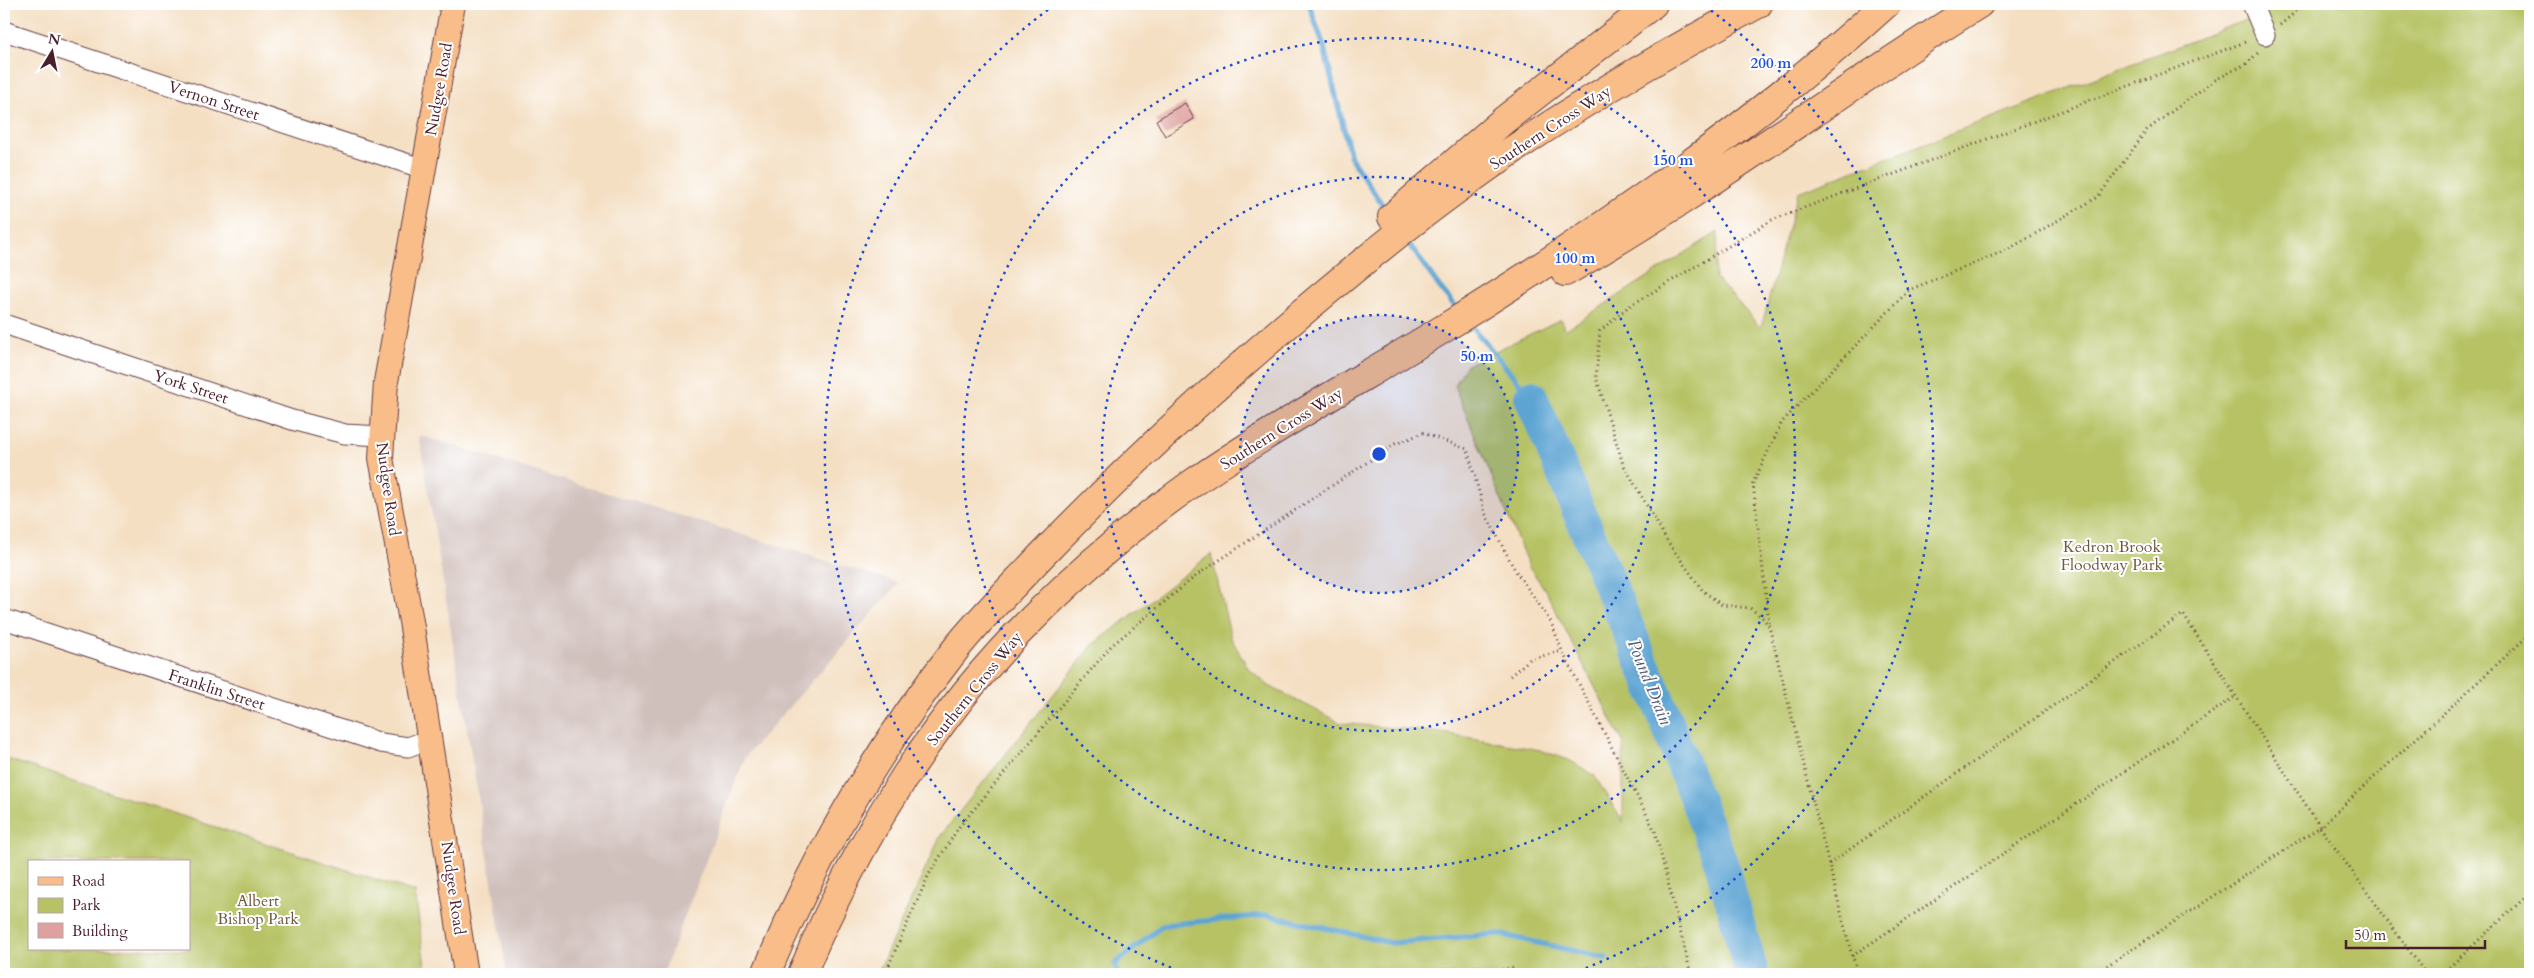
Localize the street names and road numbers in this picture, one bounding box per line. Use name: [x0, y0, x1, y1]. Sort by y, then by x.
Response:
street label: Nudgee Road: [420, 41, 458, 137]
street label: Vernon Street: [165, 76, 262, 126]
street label: Southern Cross Way: [1486, 80, 1616, 175]
street label: York Street: [150, 364, 231, 409]
street label: Southern Cross Way: [1216, 382, 1347, 475]
street label: Nudgee Road: [371, 441, 406, 538]
street label: Southern Cross Way: [922, 627, 1028, 750]
street label: Franklin Street: [166, 664, 268, 716]
street label: Nudgee Road: [436, 840, 471, 937]

